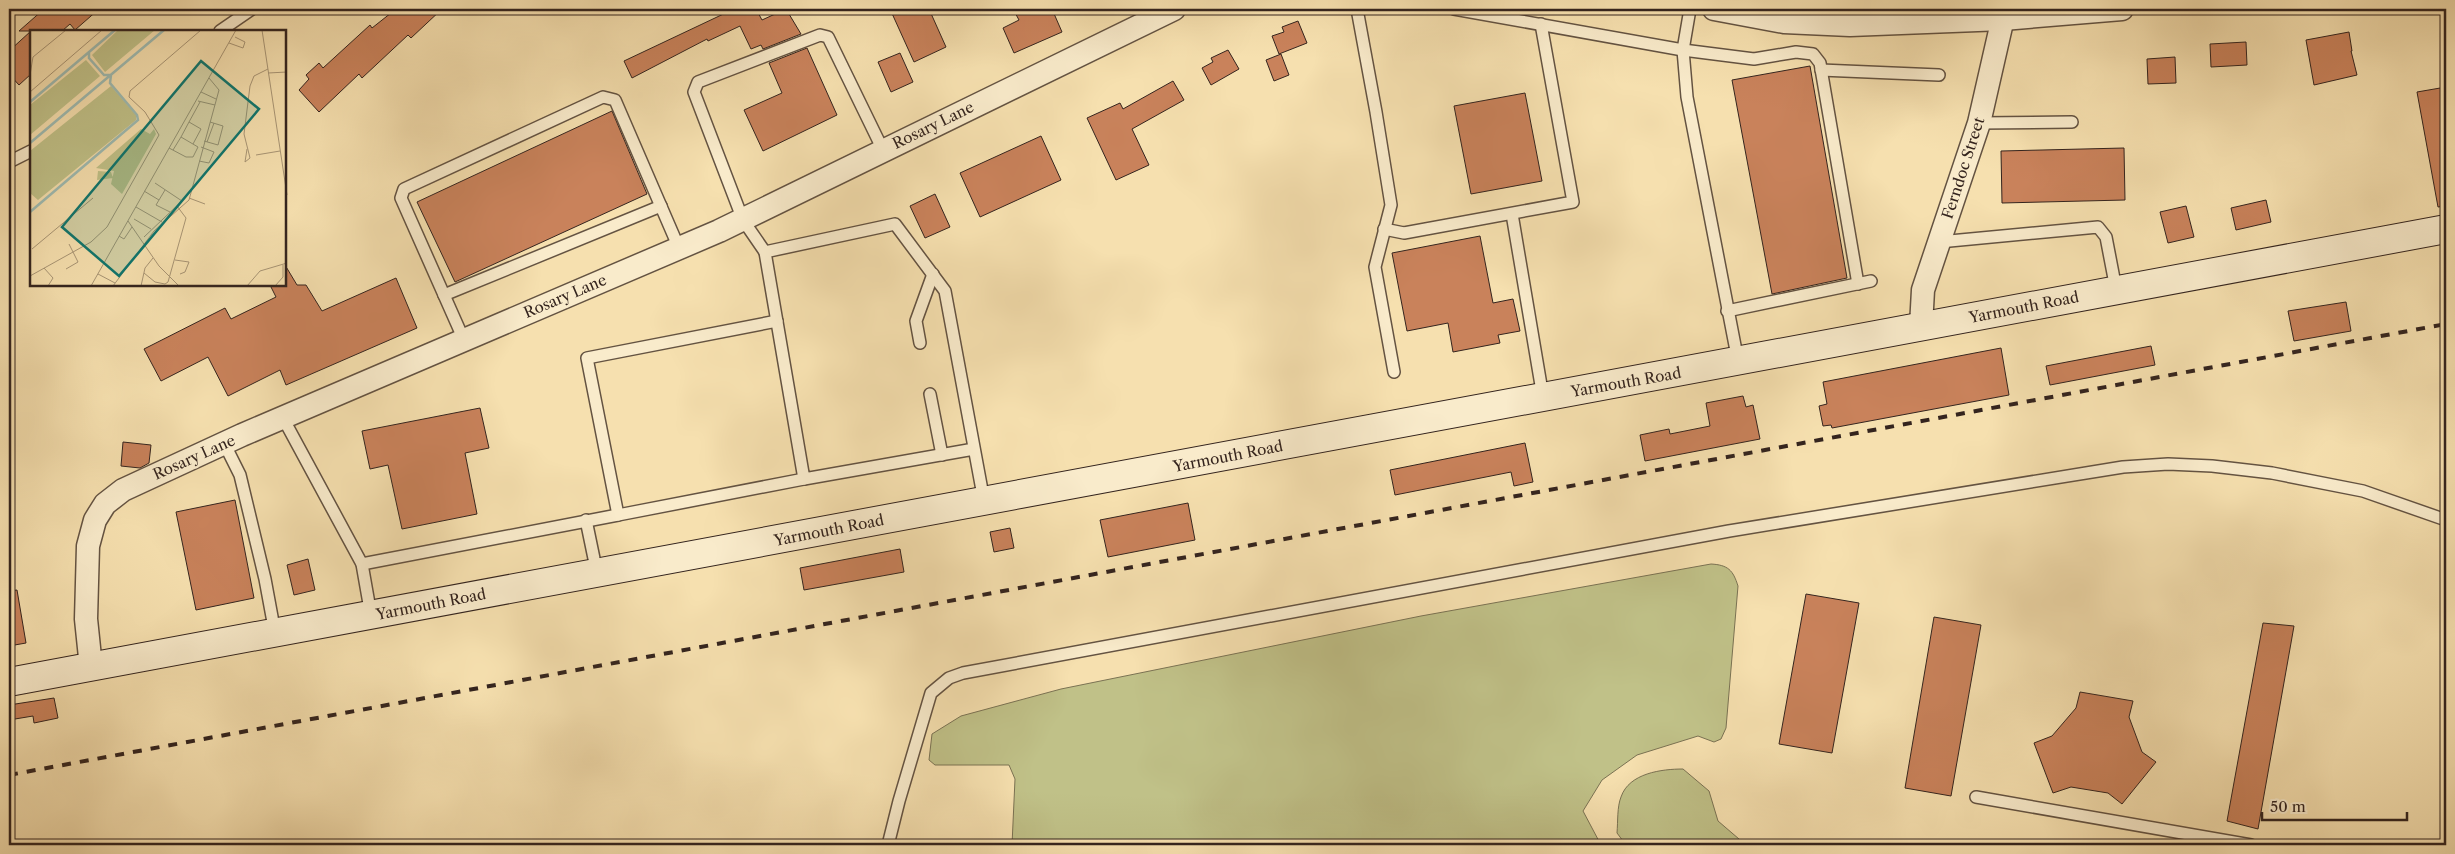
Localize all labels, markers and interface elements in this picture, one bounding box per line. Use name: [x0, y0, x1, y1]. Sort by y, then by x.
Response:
inset map: [30, 30, 286, 286]
street label: Rosary Lane: [889, 97, 977, 153]
street label: Ferndoc Street: [1938, 114, 1989, 221]
street label: Rosary Lane: [521, 270, 609, 322]
street label: Yarmouth Road: [1966, 287, 2081, 327]
street label: Yarmouth Road: [1568, 363, 1683, 401]
street label: Rosary Lane: [150, 430, 238, 484]
street label: Yarmouth Road: [1170, 436, 1285, 476]
street label: Yarmouth Road: [771, 510, 886, 550]
street label: Yarmouth Road: [373, 584, 488, 624]
scale bar: [2262, 789, 2408, 821]
text: 50 m: [2270, 797, 2306, 816]

